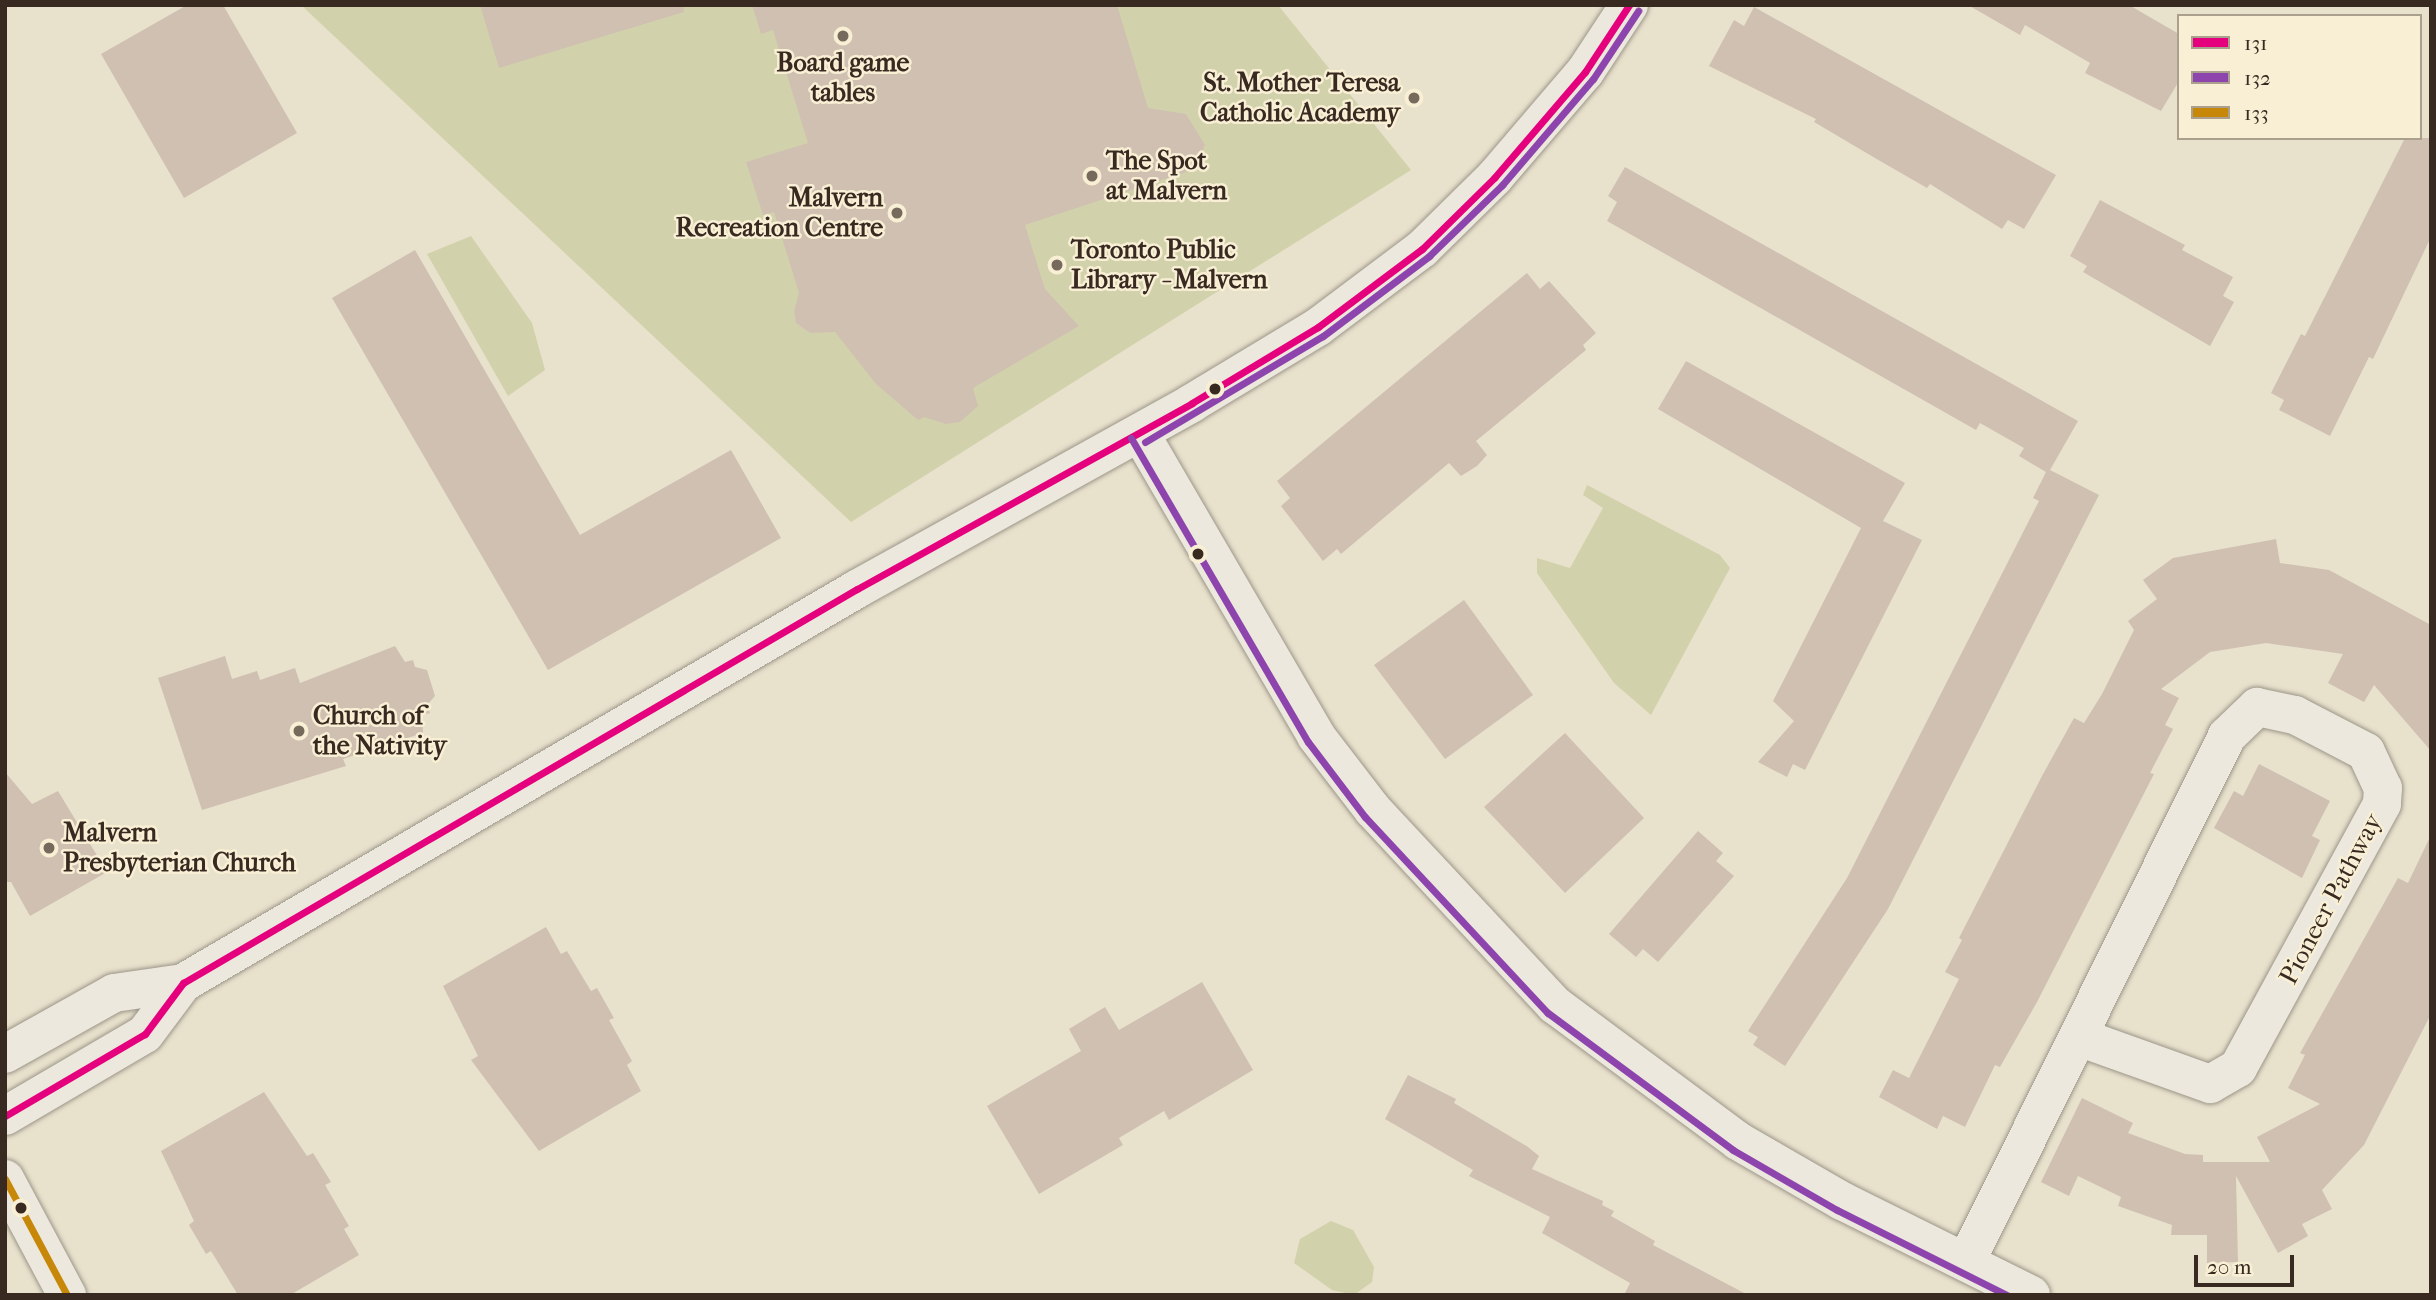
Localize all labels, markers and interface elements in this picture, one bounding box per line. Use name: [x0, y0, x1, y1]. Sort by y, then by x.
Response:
legend: [2177, 14, 2422, 140]
marker: Board game tables: [835, 28, 851, 44]
text: 131: [2244, 31, 2268, 55]
place label: Board game tables: [777, 47, 909, 108]
text: 132: [2244, 66, 2271, 90]
place label: St. Mother Teresa Catholic Academy: [1200, 67, 1400, 128]
marker: St. Mother Teresa Catholic Academy: [1406, 90, 1422, 106]
text: 133: [2244, 101, 2269, 125]
place label: The Spot at Malvern: [1106, 145, 1227, 206]
marker: The Spot at Malvern: [1084, 168, 1100, 184]
place label: Malvern Recreation Centre: [676, 182, 883, 244]
marker: Malvern Recreation Centre: [889, 205, 905, 221]
place label: Toronto Public Library - Malvern: [1071, 234, 1268, 296]
marker: Toronto Public Library - Malvern: [1049, 257, 1065, 273]
unlabelled marker: [1208, 382, 1222, 396]
unlabelled marker: [1191, 547, 1205, 561]
place label: Church of the Nativity: [313, 700, 447, 762]
marker: Church of the Nativity: [291, 723, 307, 739]
street label: Pioneer Pathway: [2273, 808, 2389, 990]
place label: Malvern Presbyterian Church: [63, 817, 296, 878]
marker: Malvern Presbyterian Church: [41, 840, 57, 856]
unlabelled marker: [14, 1201, 28, 1215]
scale bar: [2198, 1240, 2298, 1284]
text: 20 m: [2207, 1255, 2251, 1279]

